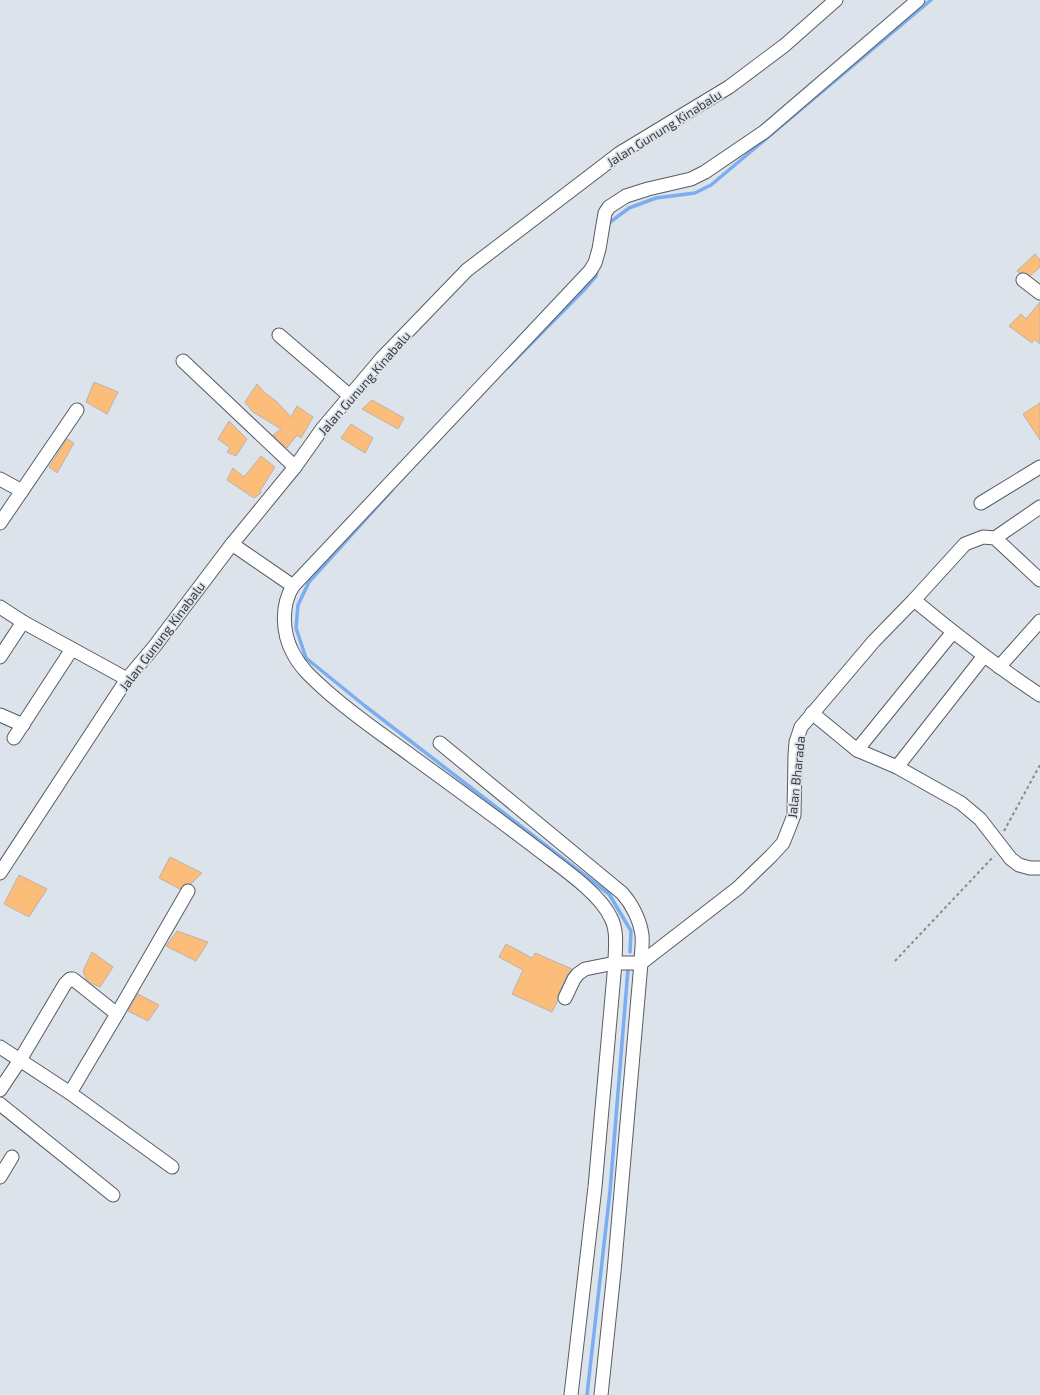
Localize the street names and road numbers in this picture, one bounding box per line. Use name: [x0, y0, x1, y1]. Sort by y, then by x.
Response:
street label: Jalan Gunung Kinabalu: [604, 86, 724, 170]
street label: Jalan Gunung Kinabalu: [314, 328, 414, 438]
street label: Jalan Gunung Kinabalu: [116, 578, 208, 694]
street label: Jalan Bharada: [784, 735, 808, 819]

